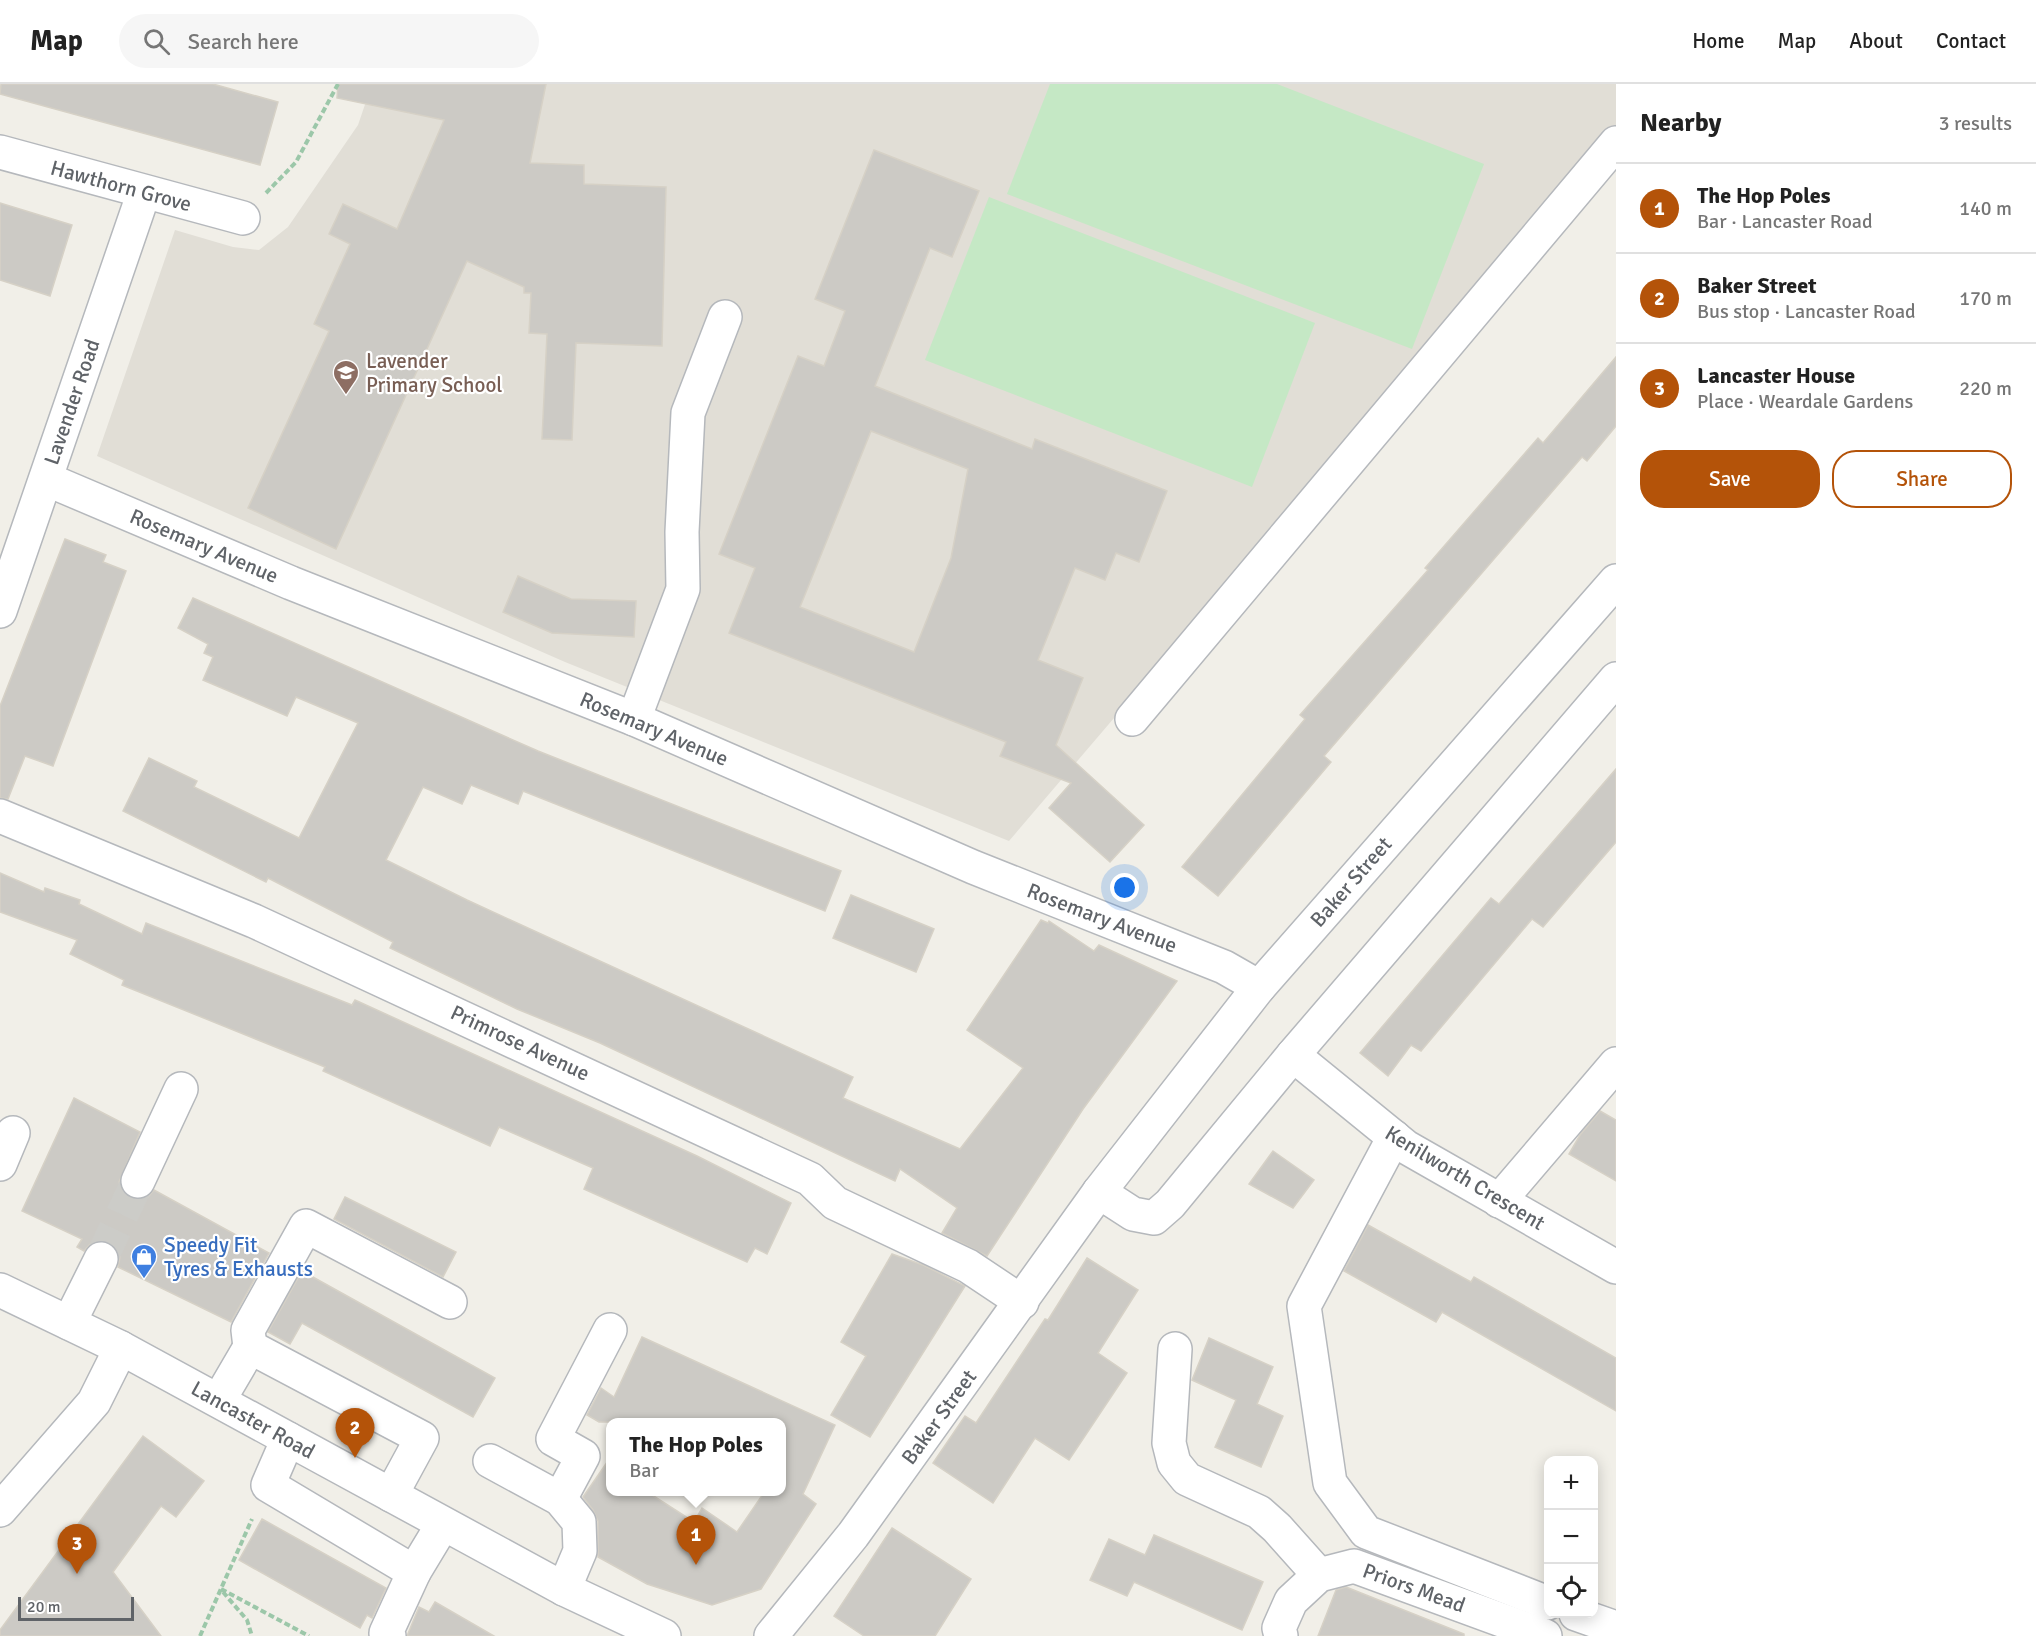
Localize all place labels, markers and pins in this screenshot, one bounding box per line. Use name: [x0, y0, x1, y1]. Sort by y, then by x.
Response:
place label: Lavender Primary School: [366, 348, 502, 398]
school or university icon: Lavender Primary School: [331, 358, 361, 396]
place label: Speedy Fit Tyres & Exhausts: [164, 1232, 313, 1282]
shop icon: Speedy Fit Tyres & Exhausts: [129, 1242, 159, 1280]
pin: 2: [336, 1408, 374, 1458]
pin: 1: [676, 1516, 716, 1565]
pin: 3: [58, 1524, 97, 1574]

